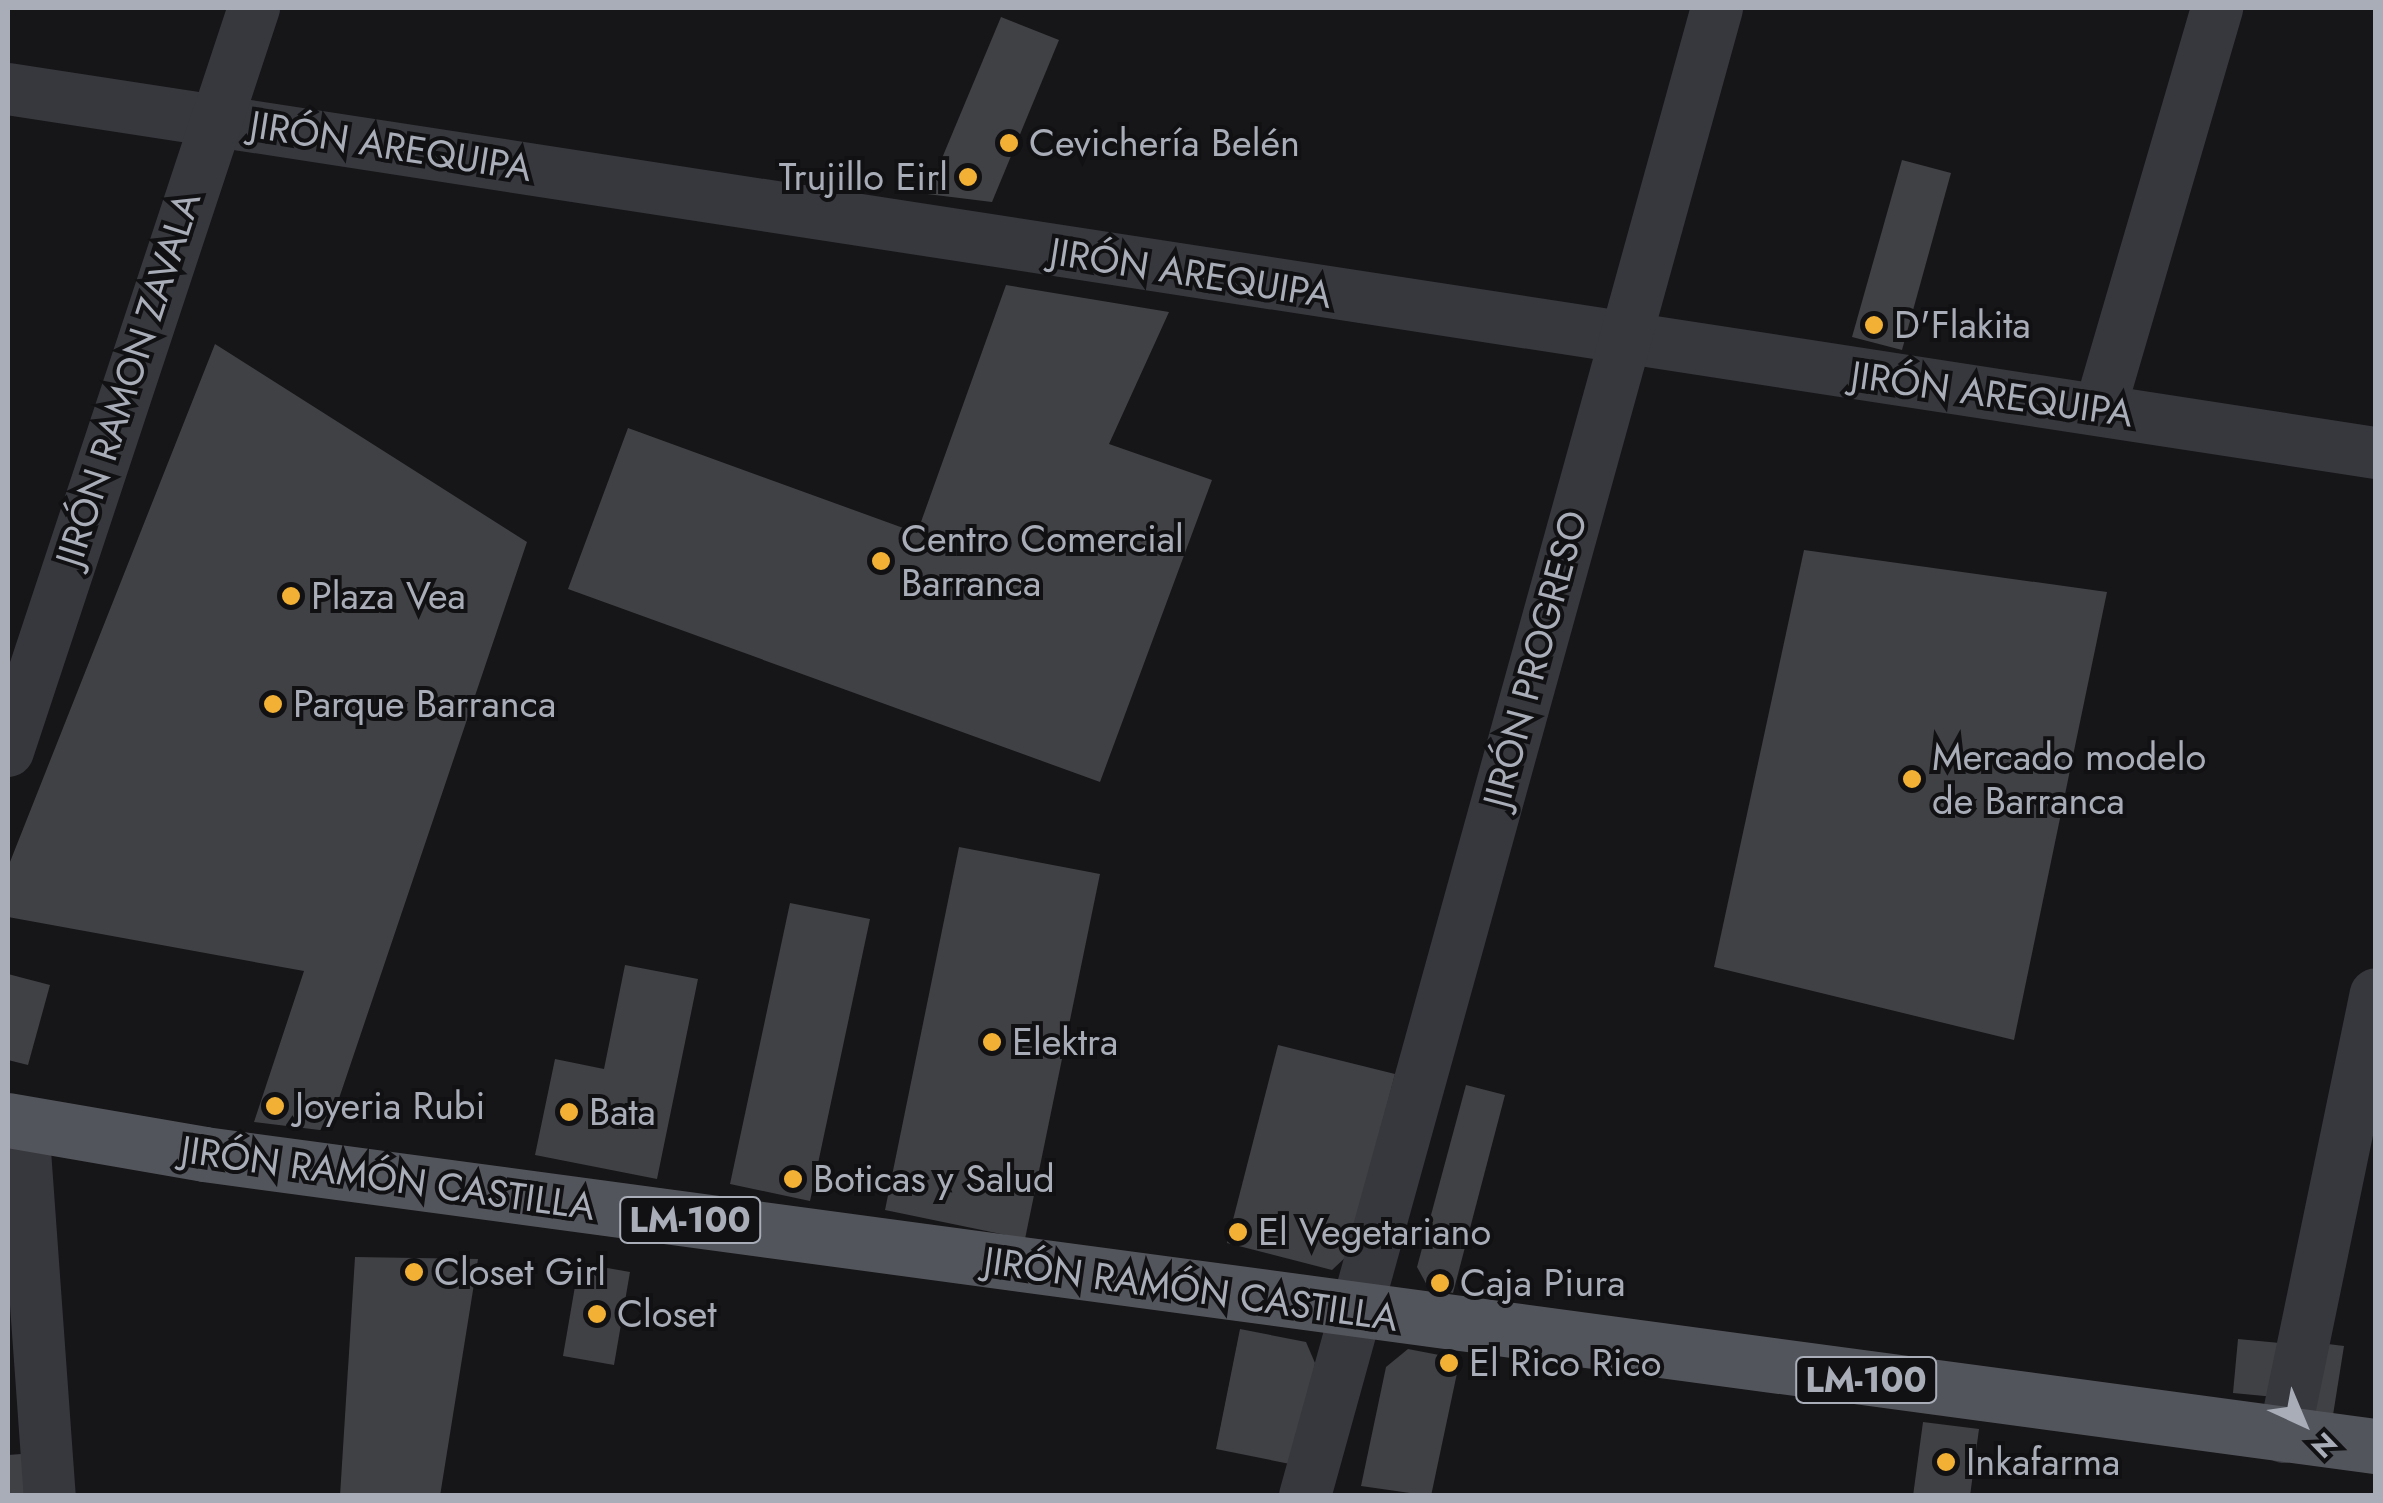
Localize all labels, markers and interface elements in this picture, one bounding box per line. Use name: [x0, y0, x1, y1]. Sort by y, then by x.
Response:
street label: JIRÓN AREQUIPA: [247, 101, 535, 191]
place label: Cevichería Belén: [1029, 120, 1300, 166]
marker: Cevichería Belén: [998, 132, 1020, 154]
place label: Trujillo Eirl: [779, 154, 948, 200]
marker: Trujillo Eirl: [957, 166, 979, 188]
street label: JIRÓN RAMON ZAVALA: [46, 186, 210, 572]
street label: JIRÓN AREQUIPA: [1047, 228, 1335, 318]
place label: D'Flakita: [1894, 302, 2031, 348]
marker: D'Flakita: [1863, 314, 1885, 336]
street label: JIRÓN AREQUIPA: [1848, 352, 2136, 436]
street label: JIRÓN PROGRESO: [1473, 506, 1597, 812]
place label: Centro Comercial Barranca: [901, 516, 1184, 606]
marker: Centro Comercial Barranca: [870, 550, 892, 572]
place label: Plaza Vea: [311, 573, 466, 619]
marker: Plaza Vea: [280, 585, 302, 607]
place label: Parque Barranca: [293, 681, 556, 727]
marker: Parque Barranca: [262, 693, 284, 715]
place label: Mercado modelo de Barranca: [1932, 734, 2206, 824]
marker: Mercado modelo de Barranca: [1901, 768, 1923, 790]
place label: Elektra: [1012, 1019, 1118, 1065]
marker: Elektra: [981, 1031, 1003, 1053]
place label: Joyeria Rubi: [295, 1083, 485, 1129]
place label: Bata: [589, 1089, 656, 1135]
marker: Joyeria Rubi: [264, 1095, 286, 1117]
marker: Bata: [558, 1101, 580, 1123]
street label: JIRÓN RAMÓN CASTILLA: [178, 1126, 598, 1230]
place label: Boticas y Salud: [813, 1156, 1055, 1202]
marker: Boticas y Salud: [782, 1168, 804, 1190]
road number: LM-100: [618, 1190, 762, 1250]
place label: El Vegetariano: [1258, 1209, 1491, 1255]
marker: El Vegetariano: [1227, 1221, 1249, 1243]
street label: JIRÓN RAMÓN CASTILLA: [981, 1237, 1401, 1341]
place label: Closet Girl: [434, 1249, 606, 1295]
place label: Caja Piura: [1460, 1260, 1625, 1306]
marker: Closet Girl: [403, 1261, 425, 1283]
marker: Caja Piura: [1429, 1272, 1451, 1294]
place label: Closet: [617, 1291, 717, 1337]
marker: Closet: [586, 1303, 608, 1325]
place label: El Rico Rico: [1469, 1340, 1662, 1386]
road number: LM-100: [1794, 1350, 1938, 1410]
marker: El Rico Rico: [1438, 1352, 1460, 1374]
north arrow: [2253, 1373, 2353, 1473]
text: N: [2302, 1422, 2346, 1467]
place label: Inkafarma: [1966, 1439, 2120, 1485]
marker: Inkafarma: [1935, 1451, 1957, 1473]

